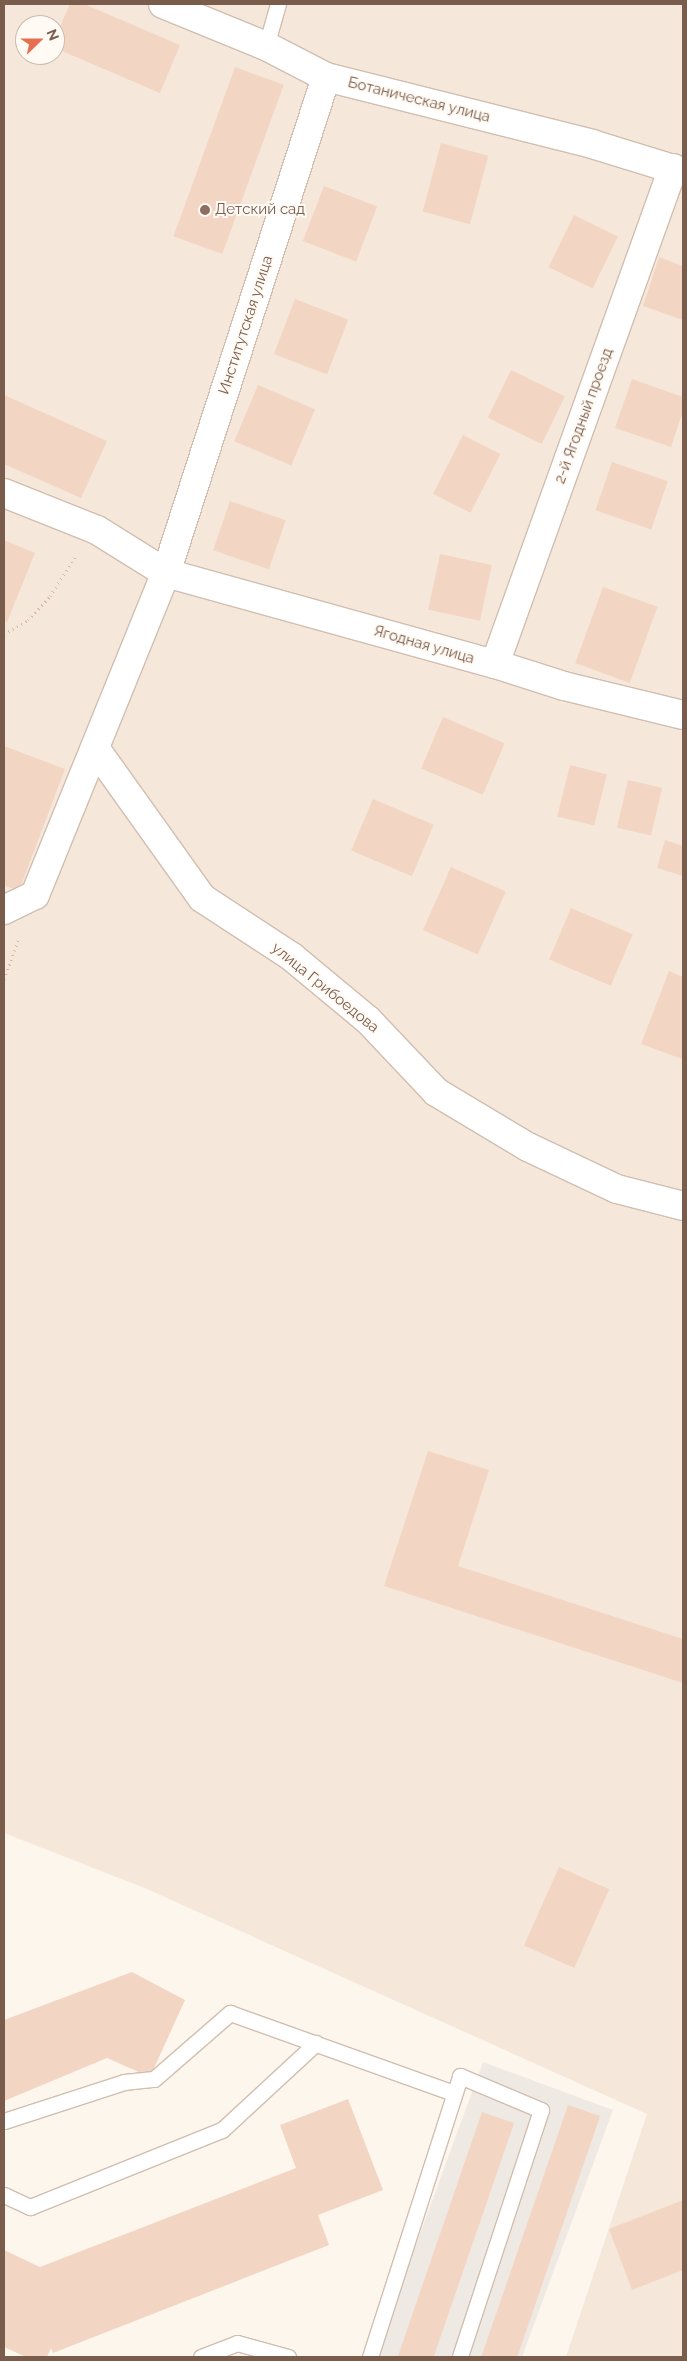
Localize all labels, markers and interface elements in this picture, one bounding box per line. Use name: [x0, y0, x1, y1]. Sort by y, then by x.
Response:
north arrow: [15, 15, 65, 65]
text: N: [44, 27, 62, 43]
street label: Ботаническая улица: [346, 74, 492, 126]
place label: Детский сад: [215, 201, 305, 219]
marker: Детский сад: [199, 204, 211, 216]
street label: Институтская улица: [215, 253, 277, 397]
street label: 2-й Ягодный проезд: [551, 346, 617, 486]
street label: Ягодная улица: [371, 622, 477, 668]
street label: улица Грибоедова: [268, 939, 382, 1037]

